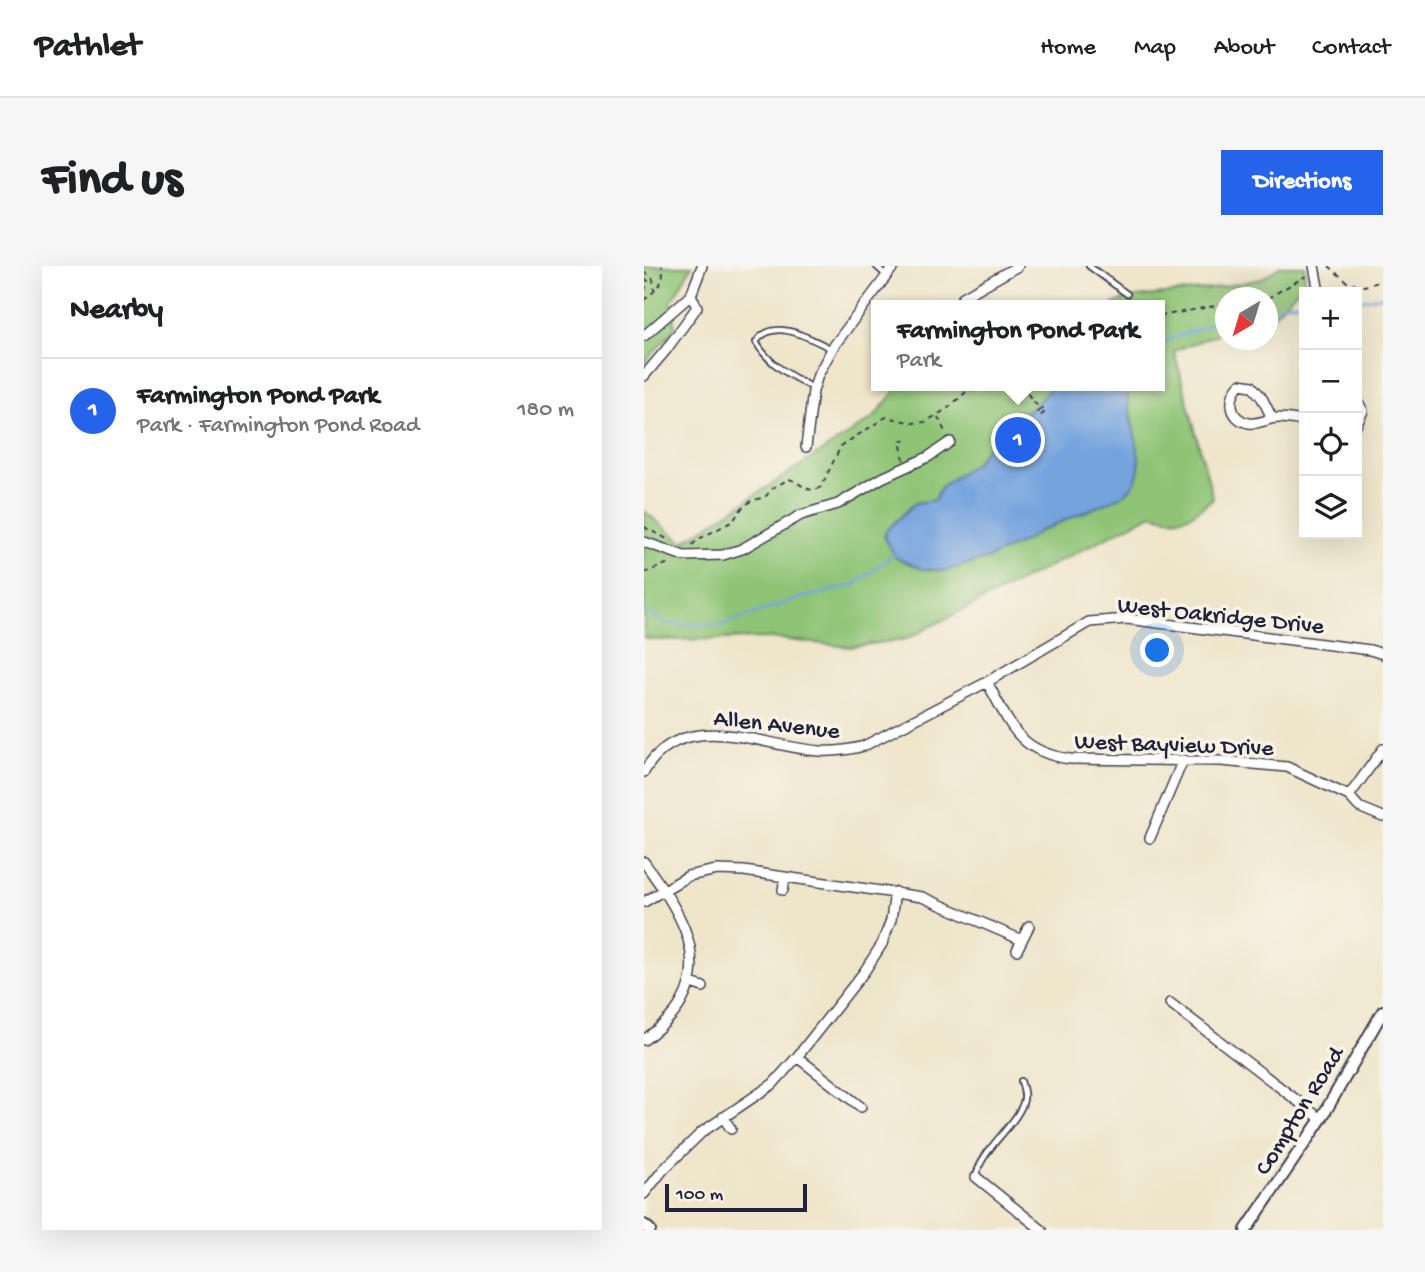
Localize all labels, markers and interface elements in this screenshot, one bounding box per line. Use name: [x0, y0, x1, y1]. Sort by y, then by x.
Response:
text: Pathlet: [35, 29, 141, 67]
text: Home: [1040, 34, 1096, 63]
text: Map: [1134, 34, 1176, 63]
text: About: [1214, 34, 1274, 63]
text: Contact: [1312, 34, 1390, 63]
button: Directions: [1221, 150, 1383, 215]
text: Find us: [42, 153, 182, 211]
north arrow: [1215, 287, 1278, 350]
map controls: [1299, 287, 1362, 539]
button: +: [1299, 287, 1362, 350]
text: Nearby: [70, 294, 163, 329]
popup: [871, 300, 1165, 391]
text: Farmington Pond Park: [897, 317, 1139, 348]
text: Park: [897, 348, 941, 375]
button: −: [1299, 350, 1362, 413]
text: Farmington Pond Park: [137, 382, 379, 413]
text: 1: [88, 397, 98, 424]
text: 180 m: [517, 397, 574, 424]
text: Park · Farmington Pond Road: [137, 413, 419, 440]
button: locate: [1299, 413, 1362, 476]
pin: 1: [995, 414, 1041, 466]
button: layers: [1299, 476, 1362, 539]
street label: West Oakridge Drive: [1116, 592, 1326, 643]
your location: [1140, 633, 1174, 667]
street label: Allen Avenue: [712, 705, 842, 748]
street label: West Bayview Drive: [1074, 729, 1275, 764]
street label: Compton Road: [1250, 1041, 1353, 1181]
scale bar: [665, 1181, 807, 1213]
text: 100 m: [676, 1184, 723, 1207]

